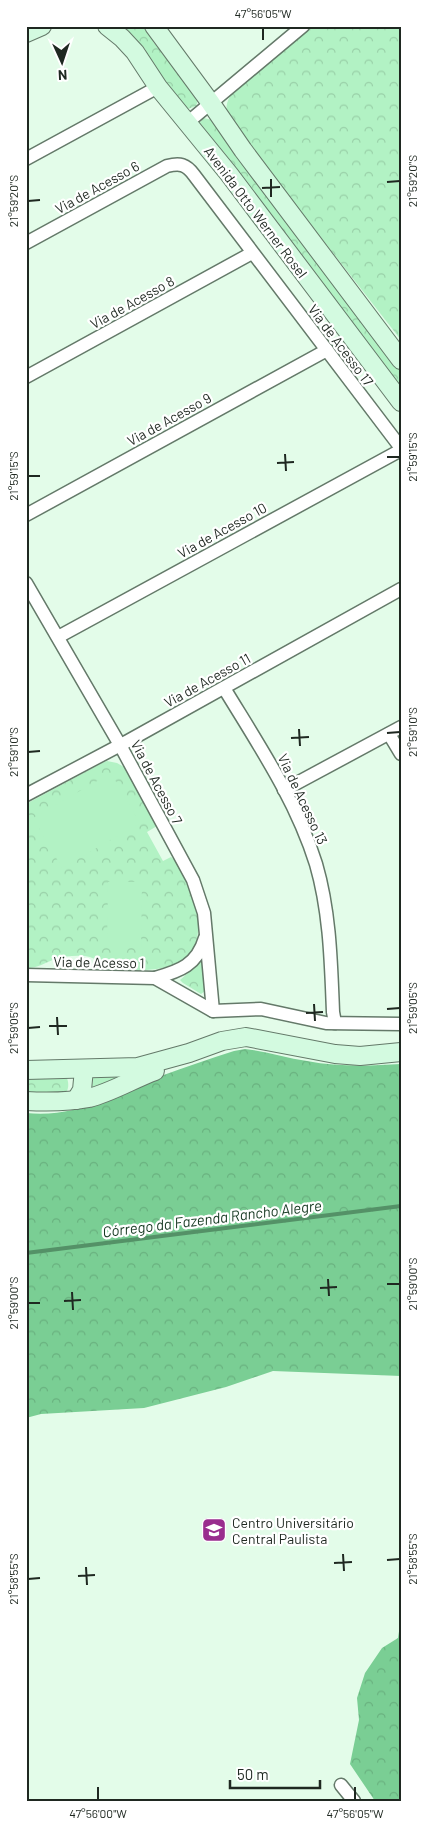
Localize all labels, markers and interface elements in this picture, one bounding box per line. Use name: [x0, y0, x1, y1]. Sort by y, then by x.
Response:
text: 47°56'05"W: [234, 6, 292, 20]
north arrow: [38, 38, 88, 88]
text: N: [58, 67, 68, 84]
street label: Avenida Otto Werner Rosel: [201, 143, 311, 281]
text: 21°59'20"S: [405, 155, 419, 207]
street label: Via de Acesso 6: [52, 157, 142, 217]
text: 21°59'20"S: [6, 175, 20, 227]
street label: Via de Acesso 8: [87, 272, 177, 332]
street label: Via de Acesso 17: [305, 301, 377, 389]
street label: Via de Acesso 9: [124, 389, 214, 449]
text: 21°59'15"S: [405, 432, 419, 482]
text: 21°59'15"S: [6, 451, 20, 501]
street label: Via de Acesso 10: [175, 499, 269, 561]
street label: Via de Acesso 11: [161, 649, 253, 711]
text: 21°59'10"S: [405, 707, 419, 757]
text: 21°59'10"S: [6, 727, 20, 777]
street label: Via de Acesso 7: [128, 737, 186, 827]
street label: Via de Acesso 13: [275, 751, 331, 847]
street label: Via de Acesso 1: [53, 953, 145, 971]
text: 21°59'05"S: [405, 982, 419, 1034]
text: 21°59'05"S: [6, 1002, 20, 1054]
water label: Córrego da Fazenda Rancho Alegre: [102, 1196, 323, 1240]
text: 21°59'00"S: [405, 1258, 419, 1310]
text: 21°59'00"S: [6, 1277, 20, 1329]
place label: Centro Universitário Central Paulista: [232, 1514, 354, 1547]
school or university icon: Centro Universitário Central Paulista: [201, 1517, 227, 1543]
text: 21°58'55"S: [405, 1533, 419, 1585]
text: 21°58'55"S: [6, 1553, 20, 1605]
scale bar: [230, 1757, 320, 1789]
text: 50 m: [237, 1765, 269, 1783]
text: 47°56'00"W: [69, 1806, 127, 1820]
text: 47°56'05"W: [326, 1806, 384, 1820]

